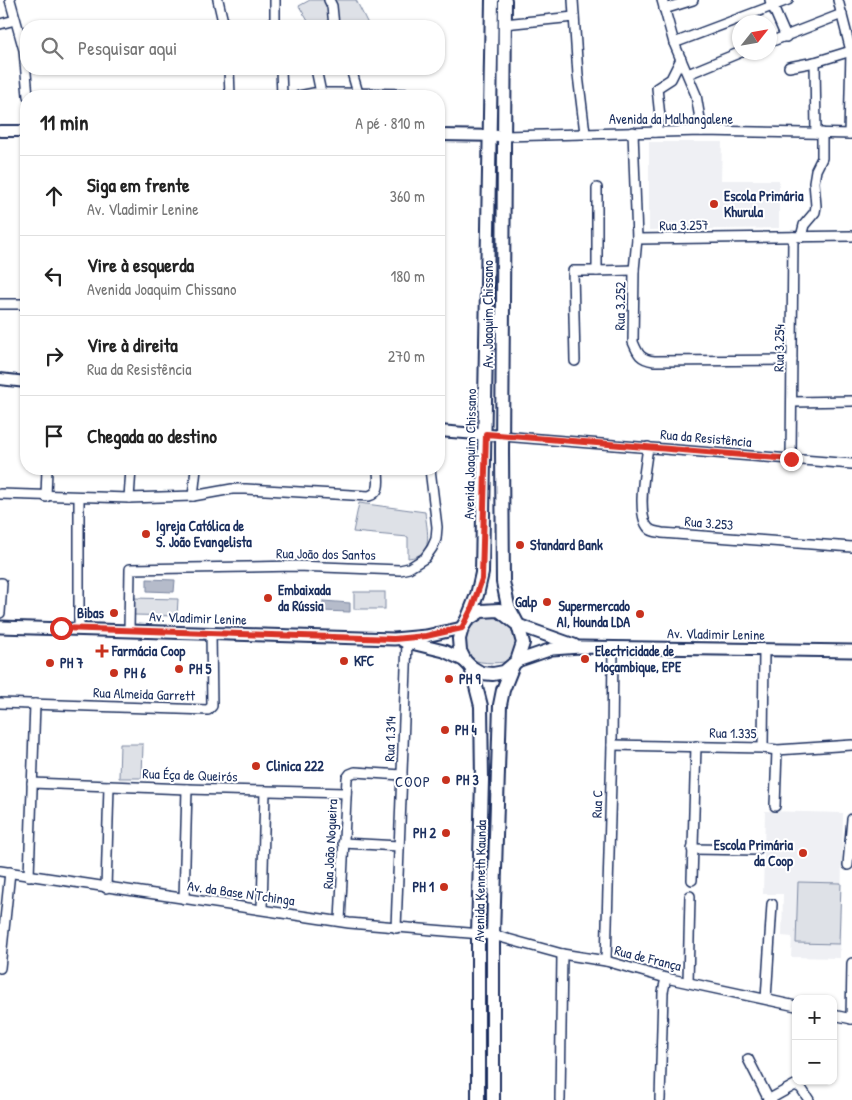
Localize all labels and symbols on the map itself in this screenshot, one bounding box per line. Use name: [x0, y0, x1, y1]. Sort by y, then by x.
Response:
north arrow: [732, 15, 777, 60]
street label: Avenida da Malhangalene: [609, 109, 733, 129]
place label: Escola Primária Khurula: [724, 186, 804, 221]
marker: Escola Primária Khurula: [708, 198, 720, 210]
street label: Rua 3.257: [659, 215, 709, 234]
street label: Av. Joaquim Chissano: [478, 260, 498, 368]
street label: Rua 3.252: [610, 281, 629, 331]
street label: Rua 3.254: [769, 324, 788, 372]
street label: Avenida Joaquim Chissano: [459, 388, 481, 520]
street label: Rua da Resistência: [660, 424, 753, 451]
route end: [780, 448, 803, 471]
street label: Rua 3.253: [684, 511, 734, 534]
place label: Igreja Católica de S. João Evangelista: [156, 516, 252, 553]
marker: Igreja Católica de S. João Evangelista: [140, 528, 152, 540]
place label: Standard Bank: [530, 535, 603, 554]
marker: Standard Bank: [514, 539, 526, 551]
street label: Rua João dos Santos: [276, 543, 376, 564]
place label: Embaixada da Rússia: [278, 580, 331, 615]
marker: Embaixada da Rússia: [262, 592, 274, 604]
place label: Galp: [515, 592, 538, 613]
marker: Galp: [541, 596, 553, 608]
place label: Supermercado AI, Hounda LDA: [557, 596, 630, 631]
place label: Bibas: [77, 603, 105, 622]
street label: Av. Vladimir Lenine: [149, 606, 248, 629]
marker: Bibas: [108, 607, 120, 619]
marker: Supermercado AI, Hounda LDA: [634, 608, 646, 620]
route start: [50, 617, 73, 640]
street label: Av. Vladimir Lenine: [667, 623, 765, 644]
place label: Farmácia Coop: [111, 641, 186, 662]
place label: Electricidade de Moçambique, EPE: [595, 641, 682, 678]
marker: Farmácia Coop: [96, 645, 108, 657]
place label: KFC: [354, 651, 375, 670]
place label: PH 7: [60, 653, 84, 672]
marker: Electricidade de Moçambique, EPE: [579, 653, 591, 665]
marker: KFC: [338, 655, 350, 667]
marker: PH 7: [44, 657, 56, 669]
place label: PH 5: [189, 659, 212, 678]
place label: PH 6: [124, 663, 147, 682]
marker: PH 5: [173, 663, 185, 675]
marker: PH 6: [108, 667, 120, 679]
place label: PH 9: [459, 669, 482, 688]
marker: PH 9: [443, 673, 455, 685]
street label: Rua Almeida Garrett: [93, 682, 195, 705]
street label: Rua 1.314: [379, 716, 400, 762]
place label: PH 4: [455, 720, 478, 739]
street label: Rua 1.335: [709, 723, 757, 742]
marker: PH 4: [439, 724, 451, 736]
place label: Clinica 222: [266, 756, 324, 775]
marker: Clinica 222: [250, 760, 262, 772]
street label: Rua Éça de Queirós: [142, 763, 238, 786]
place label: PH 3: [456, 770, 480, 789]
district label: COOP: [395, 771, 431, 792]
marker: PH 3: [440, 774, 452, 786]
street label: Rua C: [587, 789, 607, 818]
street label: Rua João Nogueira: [318, 798, 342, 890]
street label: Avenida Kenneth Kaunda: [469, 819, 490, 942]
place label: PH 2: [413, 823, 436, 842]
marker: PH 2: [440, 827, 452, 839]
place label: Escola Primária da Coop: [714, 835, 794, 872]
marker: Escola Primária da Coop: [797, 847, 809, 859]
street label: Av. da Base N'Tchinga: [186, 876, 297, 911]
place label: PH 1: [412, 877, 434, 896]
marker: PH 1: [438, 881, 450, 893]
street label: Rua de França: [613, 940, 684, 975]

